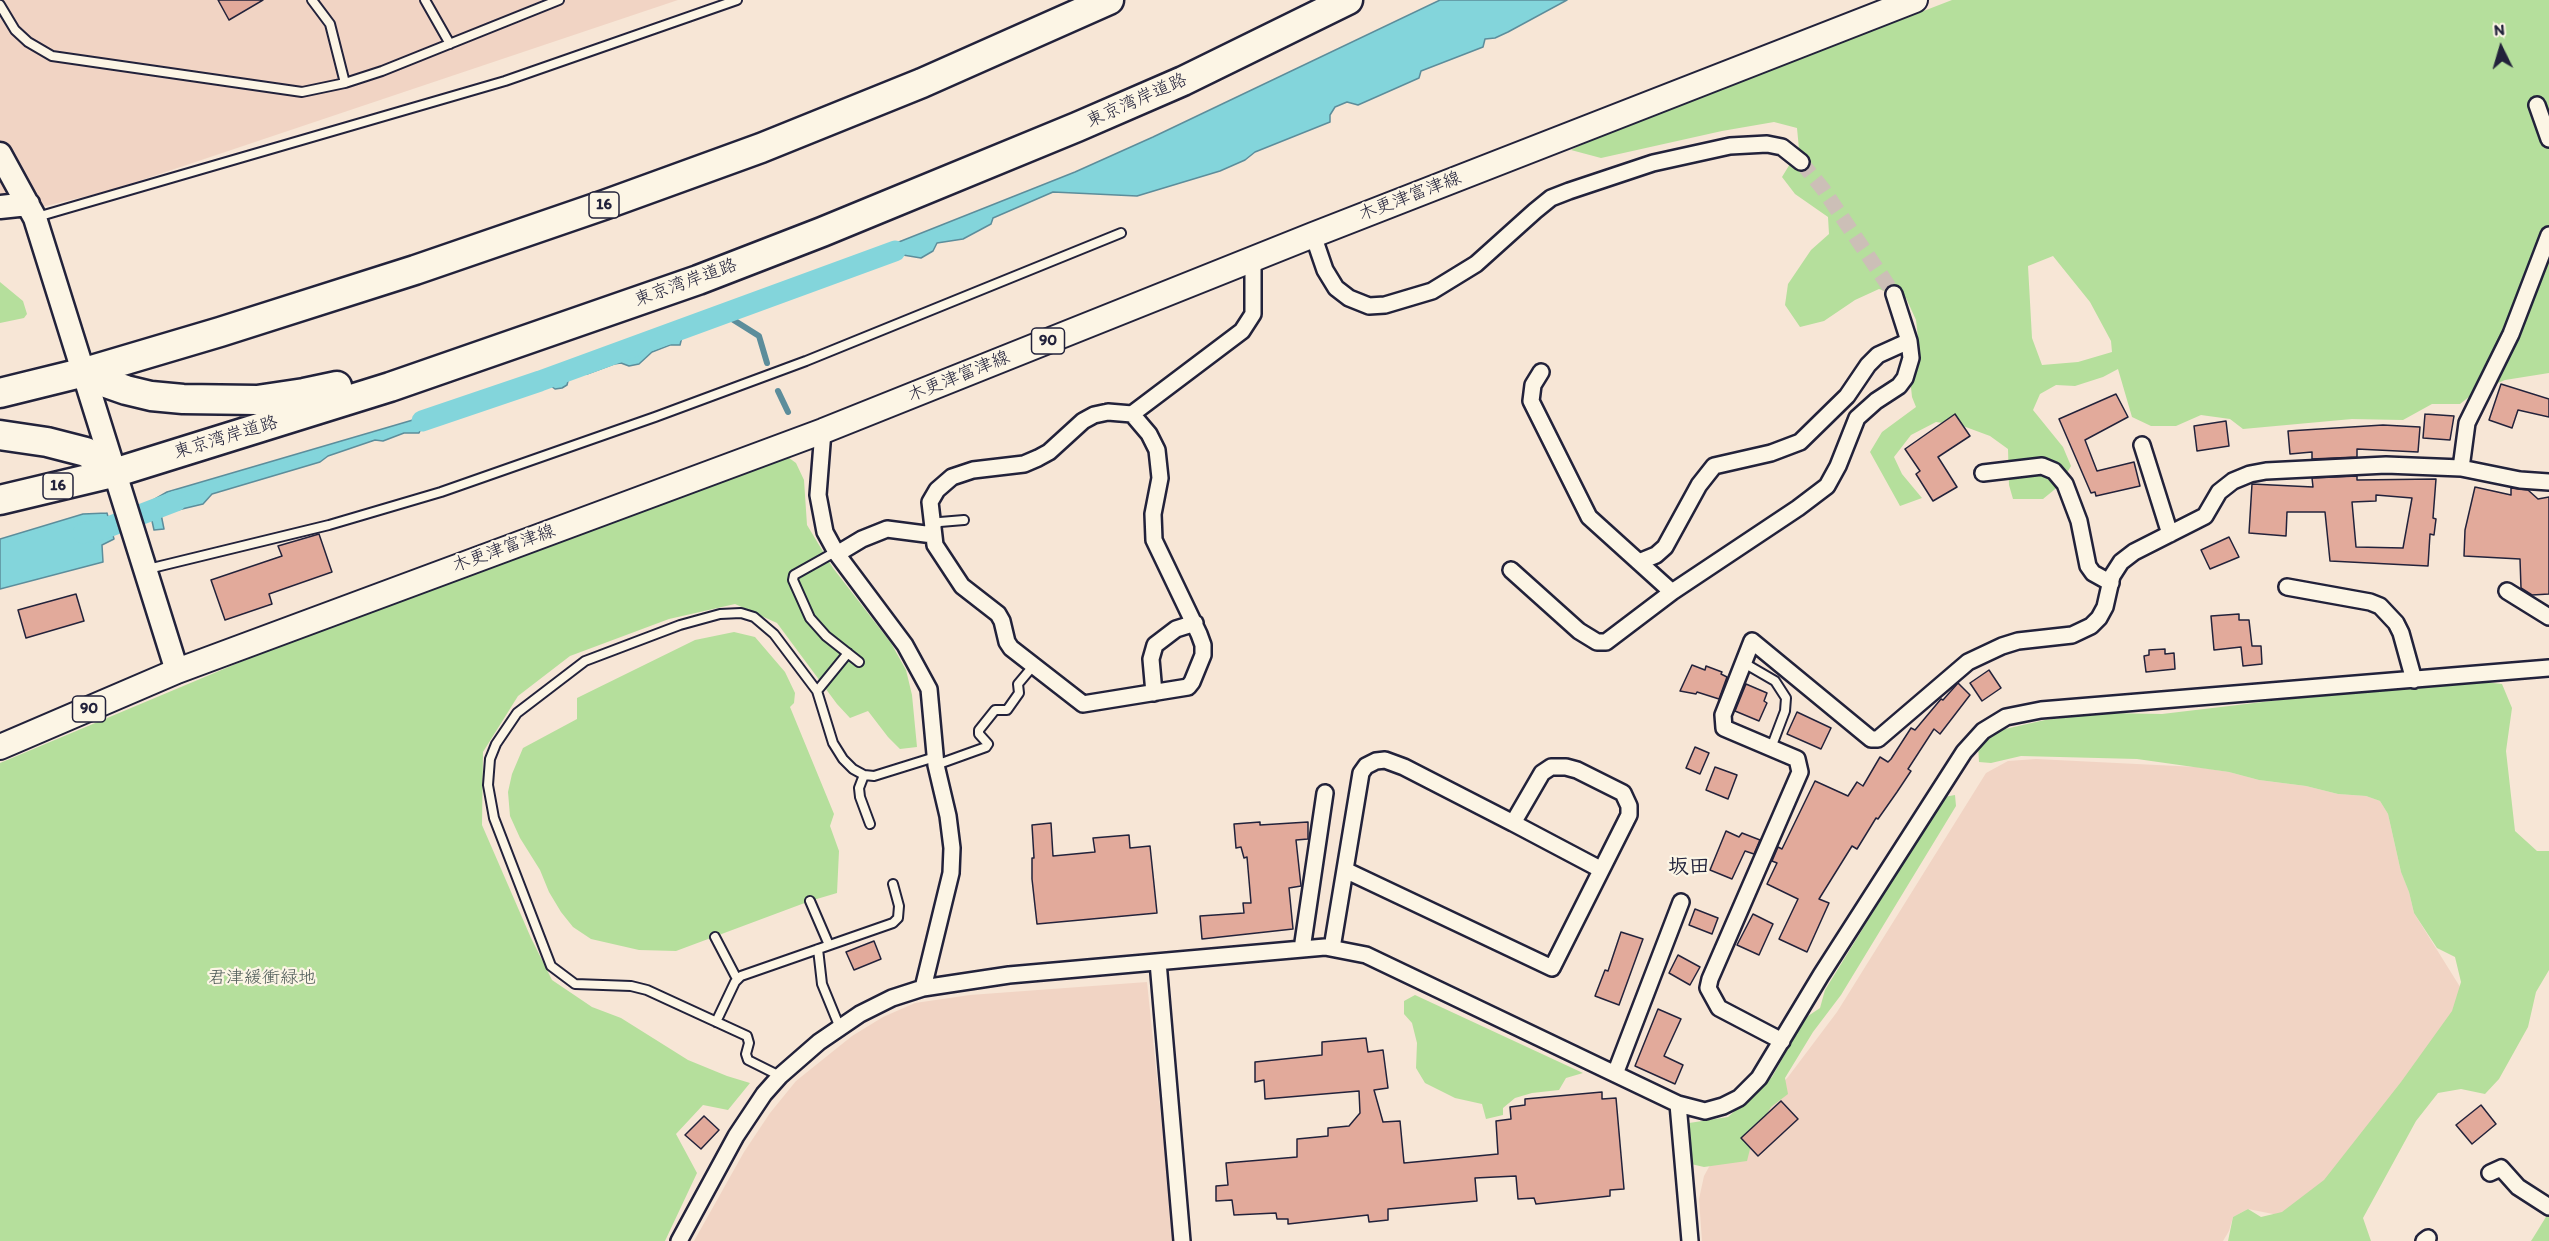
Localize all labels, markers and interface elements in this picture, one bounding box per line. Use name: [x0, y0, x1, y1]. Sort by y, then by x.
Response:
north arrow: [2471, 18, 2531, 78]
text: N: [2493, 20, 2506, 40]
street label: 東京湾岸道路: [1083, 69, 1191, 133]
street label: 木更津富津線: [1356, 168, 1464, 226]
road number: 16: [589, 192, 619, 218]
street label: 東京湾岸道路: [632, 254, 740, 312]
road number: 90: [1032, 328, 1064, 354]
street label: 木更津富津線: [905, 347, 1013, 407]
street label: 東京湾岸道路: [171, 412, 281, 464]
road number: 16: [43, 473, 73, 499]
street label: 木更津富津線: [450, 520, 558, 578]
road number: 90: [72, 696, 106, 722]
district label: 坂田: [1668, 855, 1710, 881]
park label: 君津緩衝緑地: [208, 967, 316, 989]

